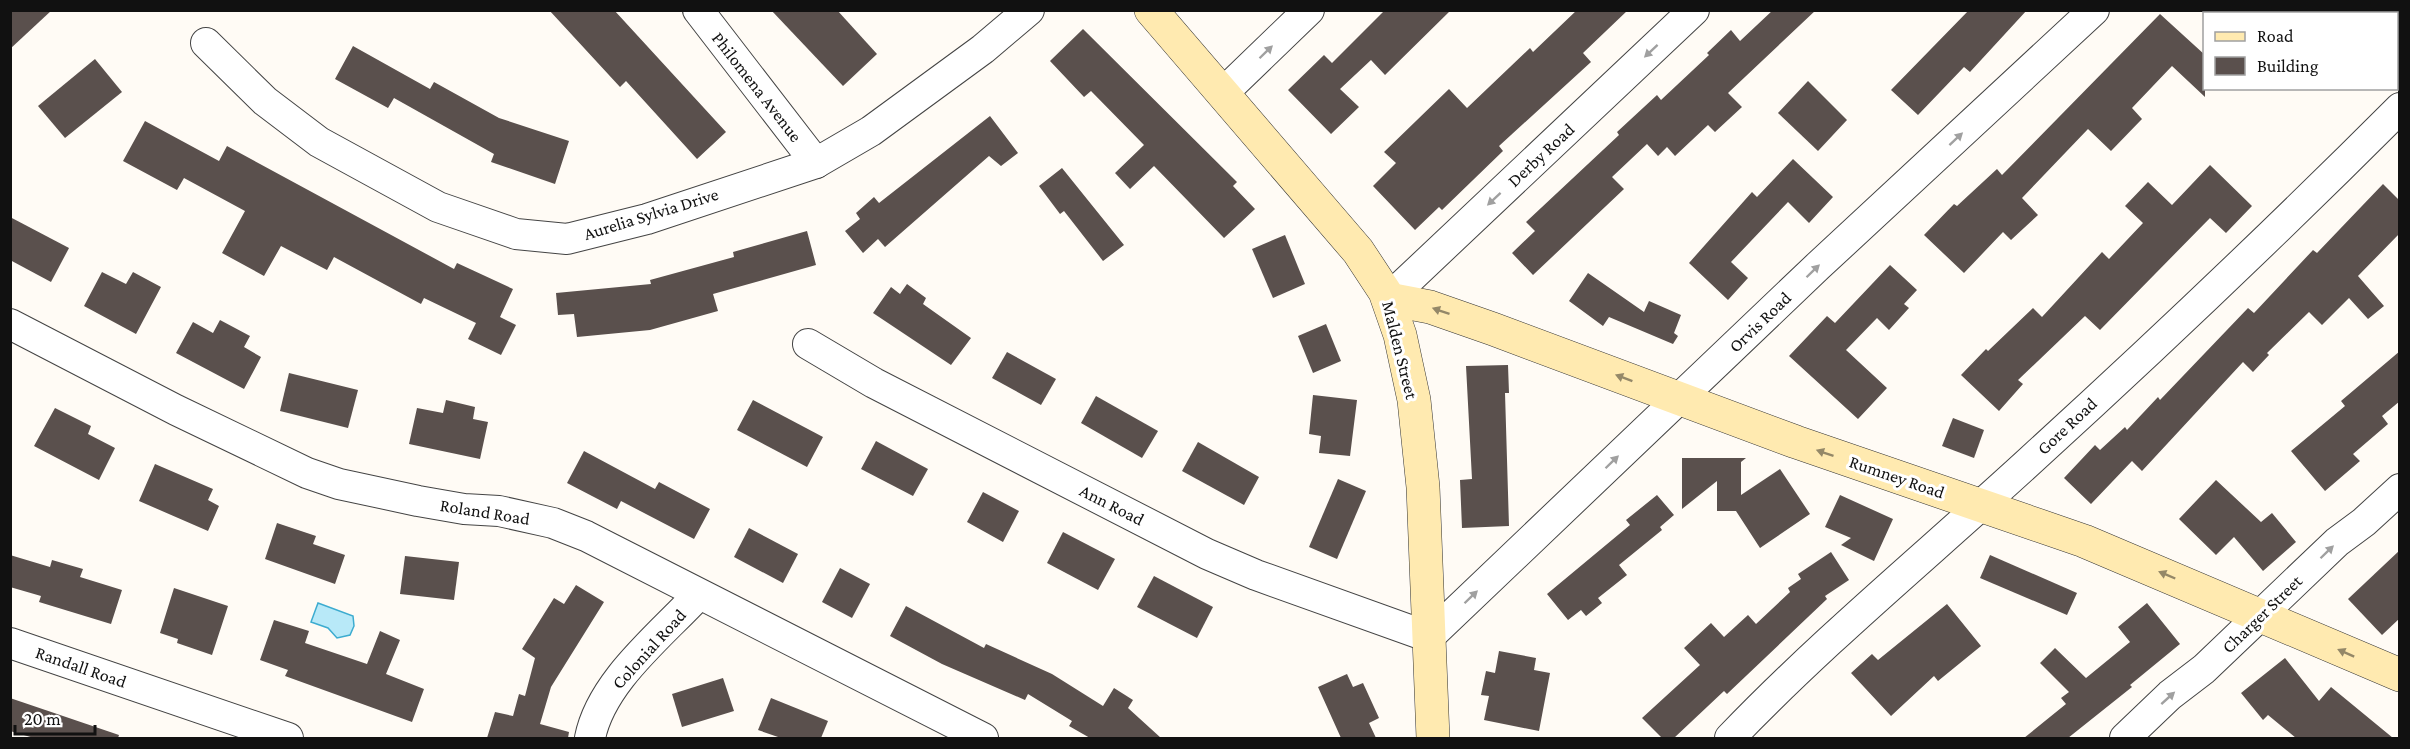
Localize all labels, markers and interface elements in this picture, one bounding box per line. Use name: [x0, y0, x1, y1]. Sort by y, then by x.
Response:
legend: [2203, 12, 2398, 90]
text: Road: [2257, 26, 2294, 46]
street label: Philomena Avenue: [708, 28, 806, 146]
one-way arrow: [1645, 43, 1659, 57]
one-way arrow: [1259, 45, 1273, 59]
text: Building: [2257, 56, 2319, 76]
street label: Derby Road: [1504, 119, 1579, 191]
one-way arrow: [1948, 132, 1962, 146]
street label: Aurelia Sylvia Drive: [581, 184, 721, 244]
one-way arrow: [1487, 191, 1501, 205]
one-way arrow: [1805, 264, 1820, 278]
street label: Orvis Road: [1725, 287, 1796, 356]
street label: Malden Street: [1378, 299, 1422, 402]
one-way arrow: [1432, 306, 1450, 316]
one-way arrow: [1615, 373, 1633, 383]
street label: Gore Road: [2033, 393, 2101, 459]
one-way arrow: [1816, 447, 1834, 457]
street label: Rumney Road: [1847, 451, 1948, 503]
one-way arrow: [1605, 456, 1619, 470]
street label: Ann Road: [1077, 480, 1148, 530]
street label: Roland Road: [439, 495, 532, 529]
one-way arrow: [2319, 545, 2334, 559]
one-way arrow: [2157, 570, 2175, 580]
street label: Charger Street: [2218, 570, 2307, 657]
one-way arrow: [1464, 590, 1479, 604]
street label: Colonial Road: [608, 605, 690, 693]
street label: Randall Road: [33, 642, 130, 692]
one-way arrow: [2337, 648, 2354, 657]
one-way arrow: [2160, 691, 2175, 705]
scale bar: [15, 698, 94, 736]
text: 20 m: [24, 709, 61, 729]

